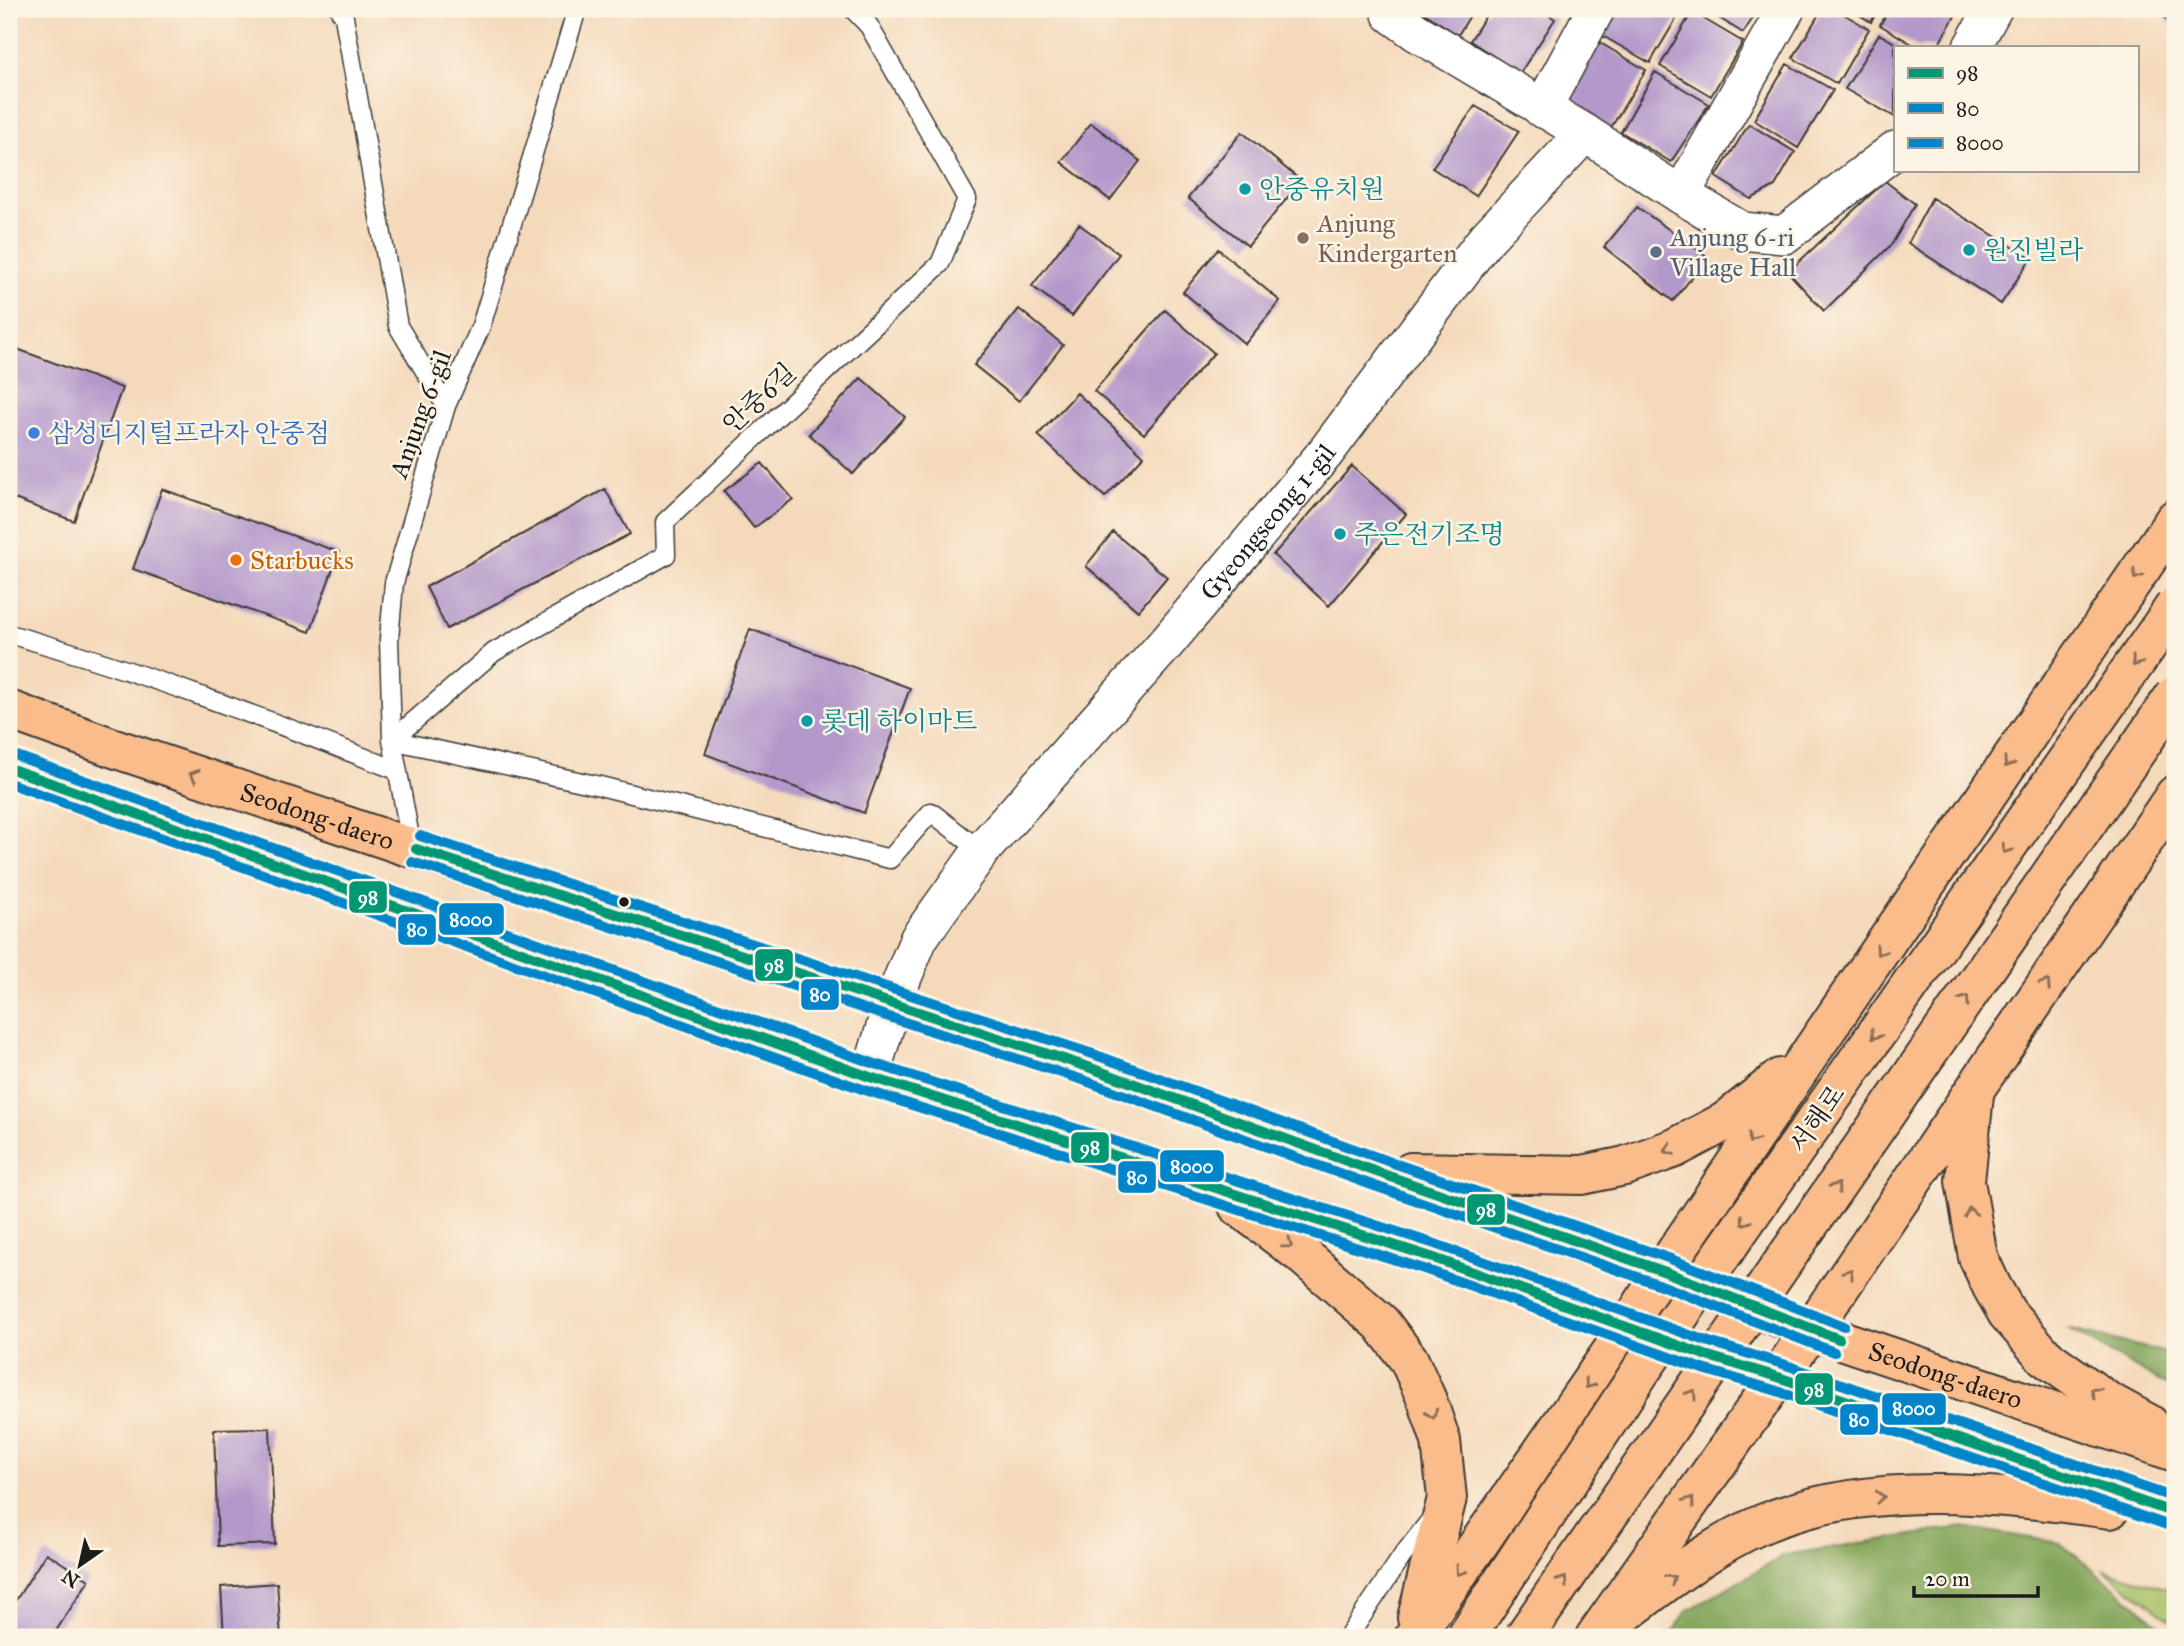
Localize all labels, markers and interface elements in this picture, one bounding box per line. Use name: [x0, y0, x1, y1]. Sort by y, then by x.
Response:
legend: [1894, 46, 2138, 172]
text: 98: [1956, 60, 1978, 86]
text: 80: [1956, 96, 1979, 122]
text: 8000: [1956, 130, 2004, 156]
place label: 안중유치원: [1259, 173, 1385, 205]
marker: 안중유치원: [1237, 181, 1253, 197]
place label: Anjung Kindergarten: [1316, 207, 1457, 269]
place label: Anjung 6-ri Village Hall: [1669, 221, 1796, 283]
marker: Anjung Kindergarten: [1295, 230, 1311, 246]
place label: 원진빌라: [1983, 234, 2084, 266]
marker: 원진빌라: [1961, 242, 1977, 258]
marker: Anjung 6-ri Village Hall: [1648, 244, 1664, 260]
street label: Anjung 6-gil: [382, 346, 458, 483]
street label: 안중6길: [716, 356, 802, 440]
place label: 삼성디지털프라자 안중점: [48, 417, 330, 449]
marker: 삼성디지털프라자 안중점: [26, 425, 42, 441]
street label: Gyeongseong 1-gil: [1193, 438, 1342, 606]
place label: 주은전기조명: [1354, 518, 1505, 550]
marker: 주은전기조명: [1332, 526, 1348, 542]
place label: Starbucks: [250, 544, 354, 576]
marker: Starbucks: [228, 552, 244, 568]
one-way arrow: [2133, 567, 2145, 580]
one-way arrow: [2132, 654, 2144, 667]
place label: 롯데 하이마트: [821, 705, 977, 737]
marker: 롯데 하이마트: [799, 713, 815, 729]
one-way arrow: [2004, 755, 2016, 768]
one-way arrow: [189, 769, 201, 784]
street label: Seodong-daero: [236, 776, 398, 857]
one-way arrow: [2001, 841, 2014, 854]
line badge: 98: [348, 880, 388, 914]
text: 98: [358, 886, 378, 910]
unlabelled marker: [617, 895, 631, 909]
line badge: 8000: [438, 902, 505, 936]
text: 8000: [449, 908, 493, 931]
line badge: 80: [397, 913, 437, 946]
text: 80: [406, 918, 428, 941]
one-way arrow: [1876, 943, 1888, 956]
line badge: 98: [754, 948, 794, 982]
text: 98: [764, 954, 784, 978]
line badge: 80: [800, 978, 840, 1011]
one-way arrow: [2038, 979, 2050, 992]
text: 80: [809, 983, 831, 1006]
one-way arrow: [1957, 994, 1970, 1007]
one-way arrow: [1871, 1027, 1883, 1040]
street label: 서해로: [1782, 1079, 1852, 1159]
line badge: 98: [1070, 1131, 1110, 1164]
one-way arrow: [1748, 1131, 1760, 1144]
text: 98: [1080, 1136, 1100, 1160]
one-way arrow: [1664, 1142, 1676, 1156]
line badge: 8000: [1159, 1149, 1225, 1183]
text: 8000: [1170, 1155, 1214, 1178]
line badge: 80: [1117, 1160, 1157, 1194]
text: 80: [1126, 1166, 1148, 1189]
one-way arrow: [1828, 1182, 1840, 1195]
line badge: 98: [1466, 1193, 1506, 1226]
text: 98: [1476, 1198, 1496, 1222]
one-way arrow: [1963, 1207, 1978, 1218]
one-way arrow: [1741, 1213, 1753, 1226]
one-way arrow: [1280, 1235, 1293, 1248]
one-way arrow: [1841, 1268, 1854, 1281]
street label: Seodong-daero: [1865, 1334, 2027, 1416]
line badge: 98: [1794, 1372, 1834, 1406]
one-way arrow: [1585, 1376, 1597, 1389]
text: 98: [1804, 1378, 1824, 1402]
one-way arrow: [2090, 1388, 2103, 1400]
one-way arrow: [1684, 1389, 1696, 1402]
line badge: 8000: [1881, 1392, 1947, 1426]
text: 8000: [1892, 1397, 1936, 1420]
line badge: 80: [1839, 1403, 1879, 1436]
one-way arrow: [1424, 1407, 1438, 1420]
text: 80: [1848, 1408, 1870, 1431]
one-way arrow: [1875, 1489, 1886, 1504]
one-way arrow: [1682, 1496, 1694, 1509]
north arrow: [46, 1530, 116, 1600]
scale bar: [1914, 1555, 2039, 1599]
one-way arrow: [1456, 1563, 1468, 1576]
text: N: [58, 1565, 84, 1593]
text: 20 m: [1925, 1566, 1970, 1592]
one-way arrow: [1664, 1574, 1676, 1587]
one-way arrow: [1555, 1576, 1567, 1589]

